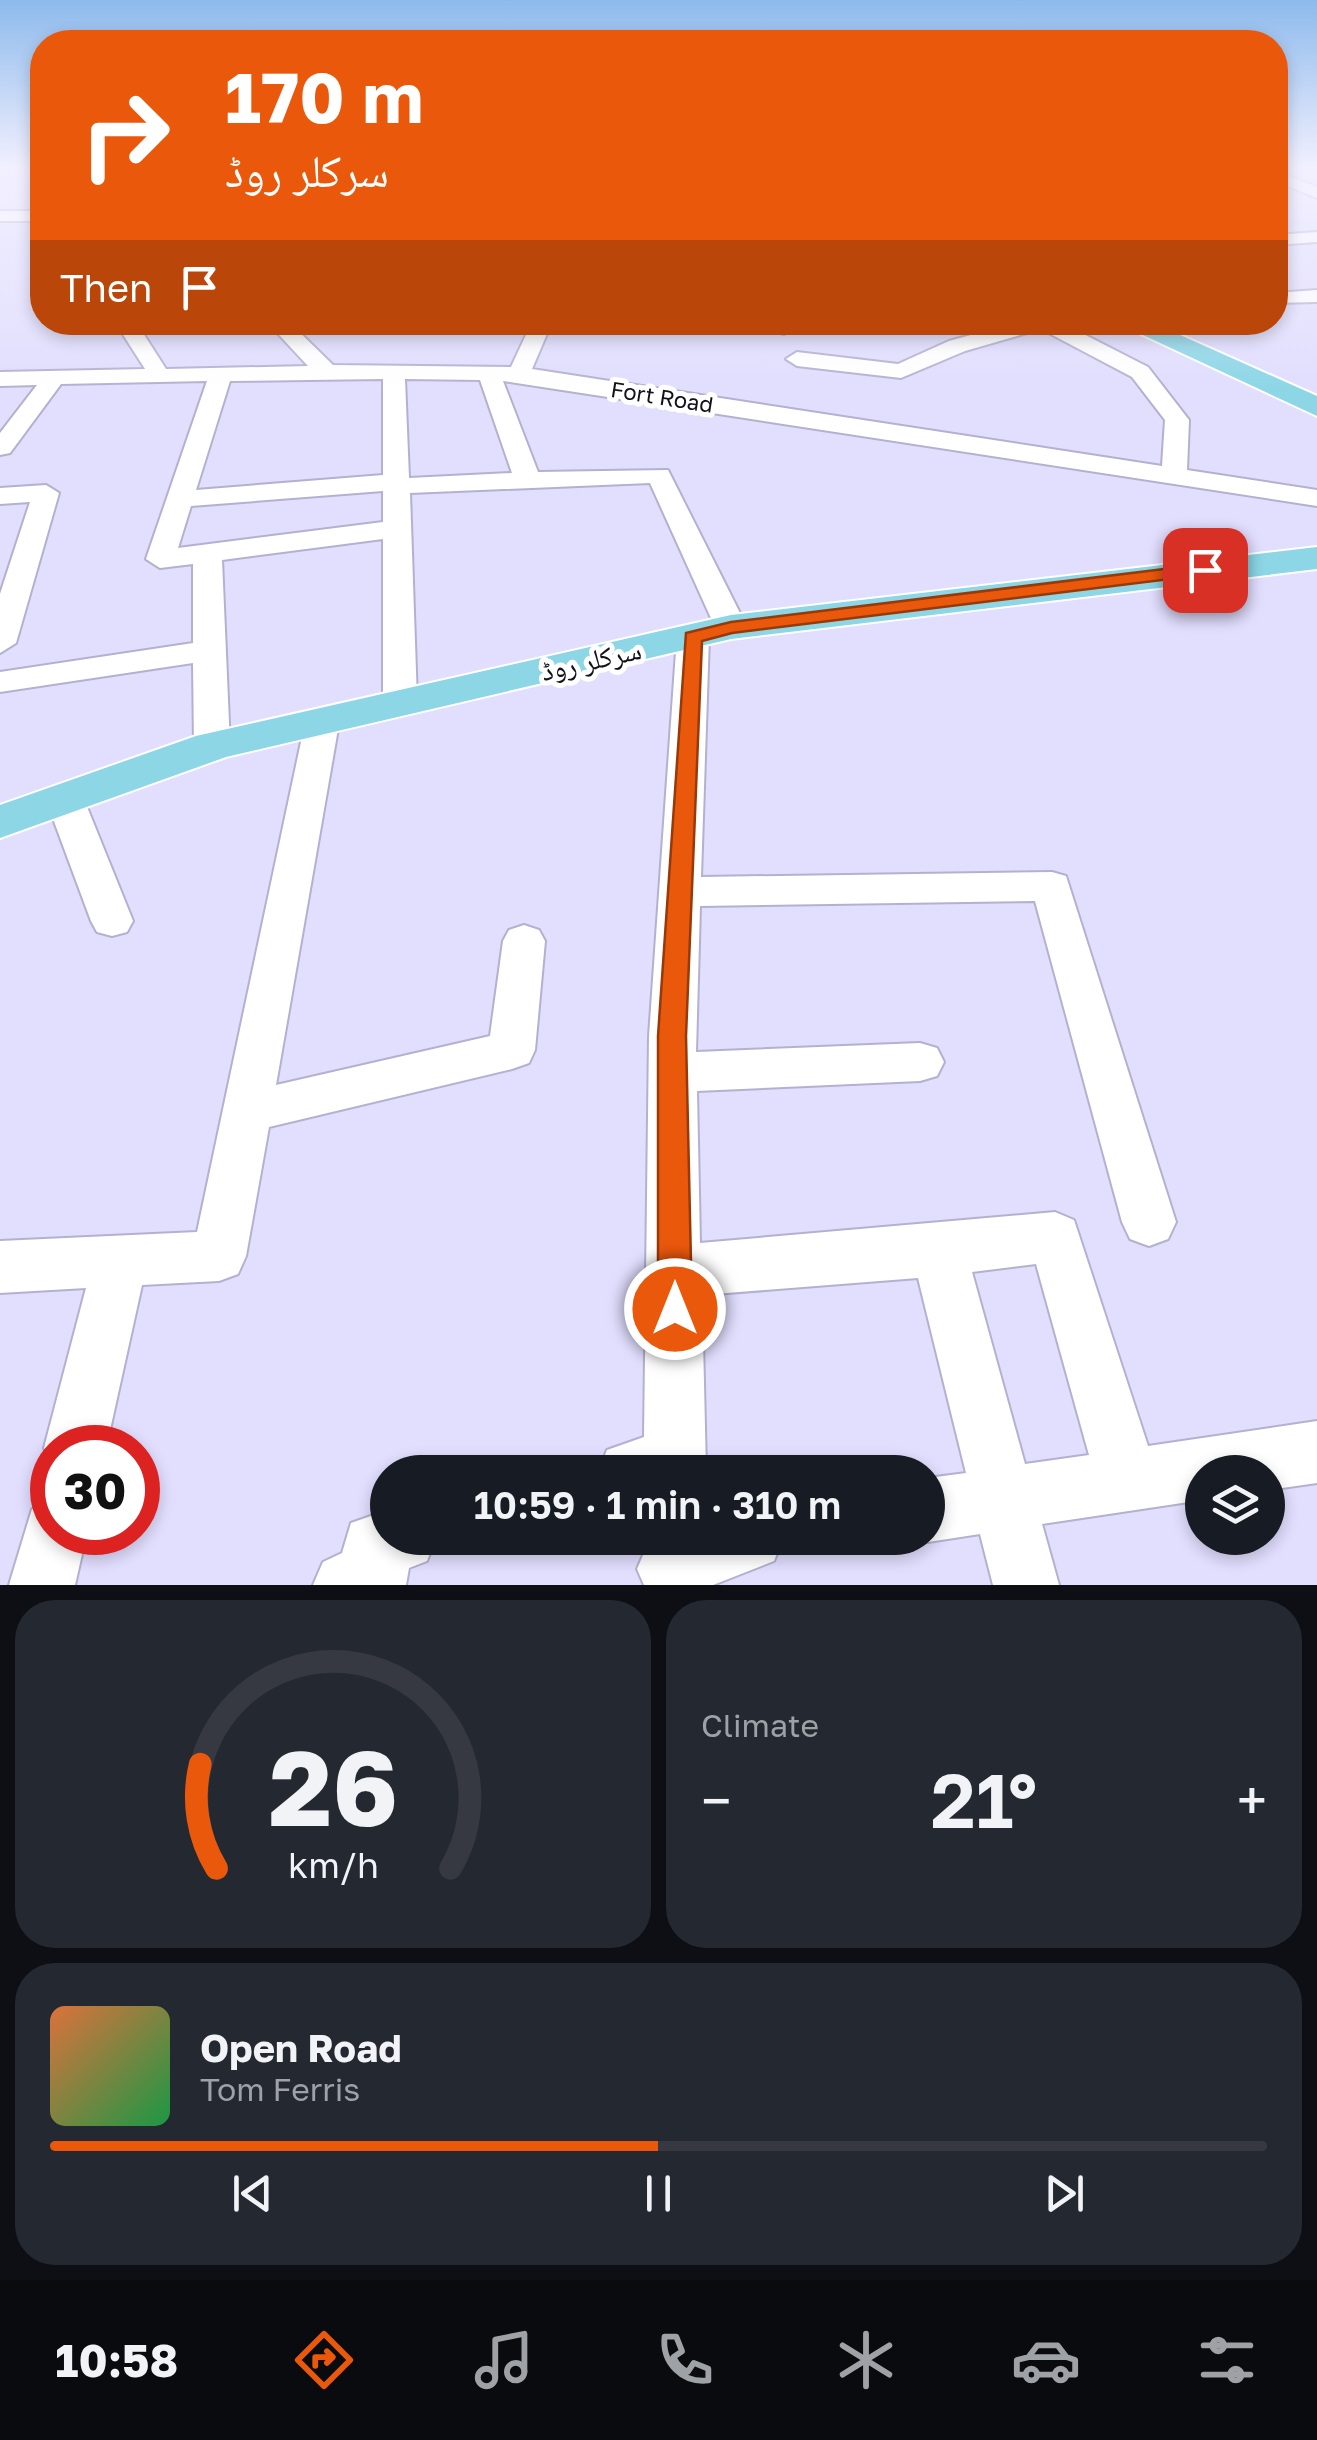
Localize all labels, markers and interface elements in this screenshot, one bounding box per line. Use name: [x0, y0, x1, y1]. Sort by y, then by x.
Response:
text: 170 m: [225, 54, 423, 138]
icon: right: [60, 70, 190, 200]
text: سرکلر روڈ: [225, 143, 389, 197]
icon: arrive: [172, 260, 227, 315]
text: Then: [60, 265, 152, 310]
street label: Fort Road: [609, 375, 715, 418]
pin: [1163, 528, 1248, 613]
icon: arrive: [1178, 543, 1233, 598]
street label: سرکلر روڈ: [537, 632, 644, 687]
position arrow: [623, 1257, 727, 1361]
speed limit sign: 30: [30, 1425, 160, 1555]
map controls: [1185, 1455, 1285, 1555]
button: layers: [1185, 1455, 1285, 1555]
text: 10:59 · 1 min · 310 m: [474, 1482, 841, 1527]
text: Climate: [701, 1706, 819, 1744]
text: 26: [268, 1724, 398, 1849]
text: 21°: [931, 1754, 1037, 1845]
text: −: [701, 1767, 731, 1833]
text: +: [1237, 1767, 1267, 1833]
text: km/h: [288, 1843, 378, 1886]
text: Open Road: [200, 2025, 402, 2070]
text: Tom Ferris: [200, 2070, 360, 2108]
icon: previous: [225, 2166, 280, 2221]
icon: pause: [631, 2166, 686, 2221]
icon: next: [1037, 2166, 1092, 2221]
icon: directions: [289, 2325, 359, 2395]
icon: music: [469, 2325, 539, 2395]
icon: phone: [650, 2325, 720, 2395]
icon: climate: [831, 2325, 901, 2395]
icon: car: [1011, 2325, 1081, 2395]
icon: filters: [1192, 2325, 1262, 2395]
text: 10:58: [55, 2333, 178, 2387]

